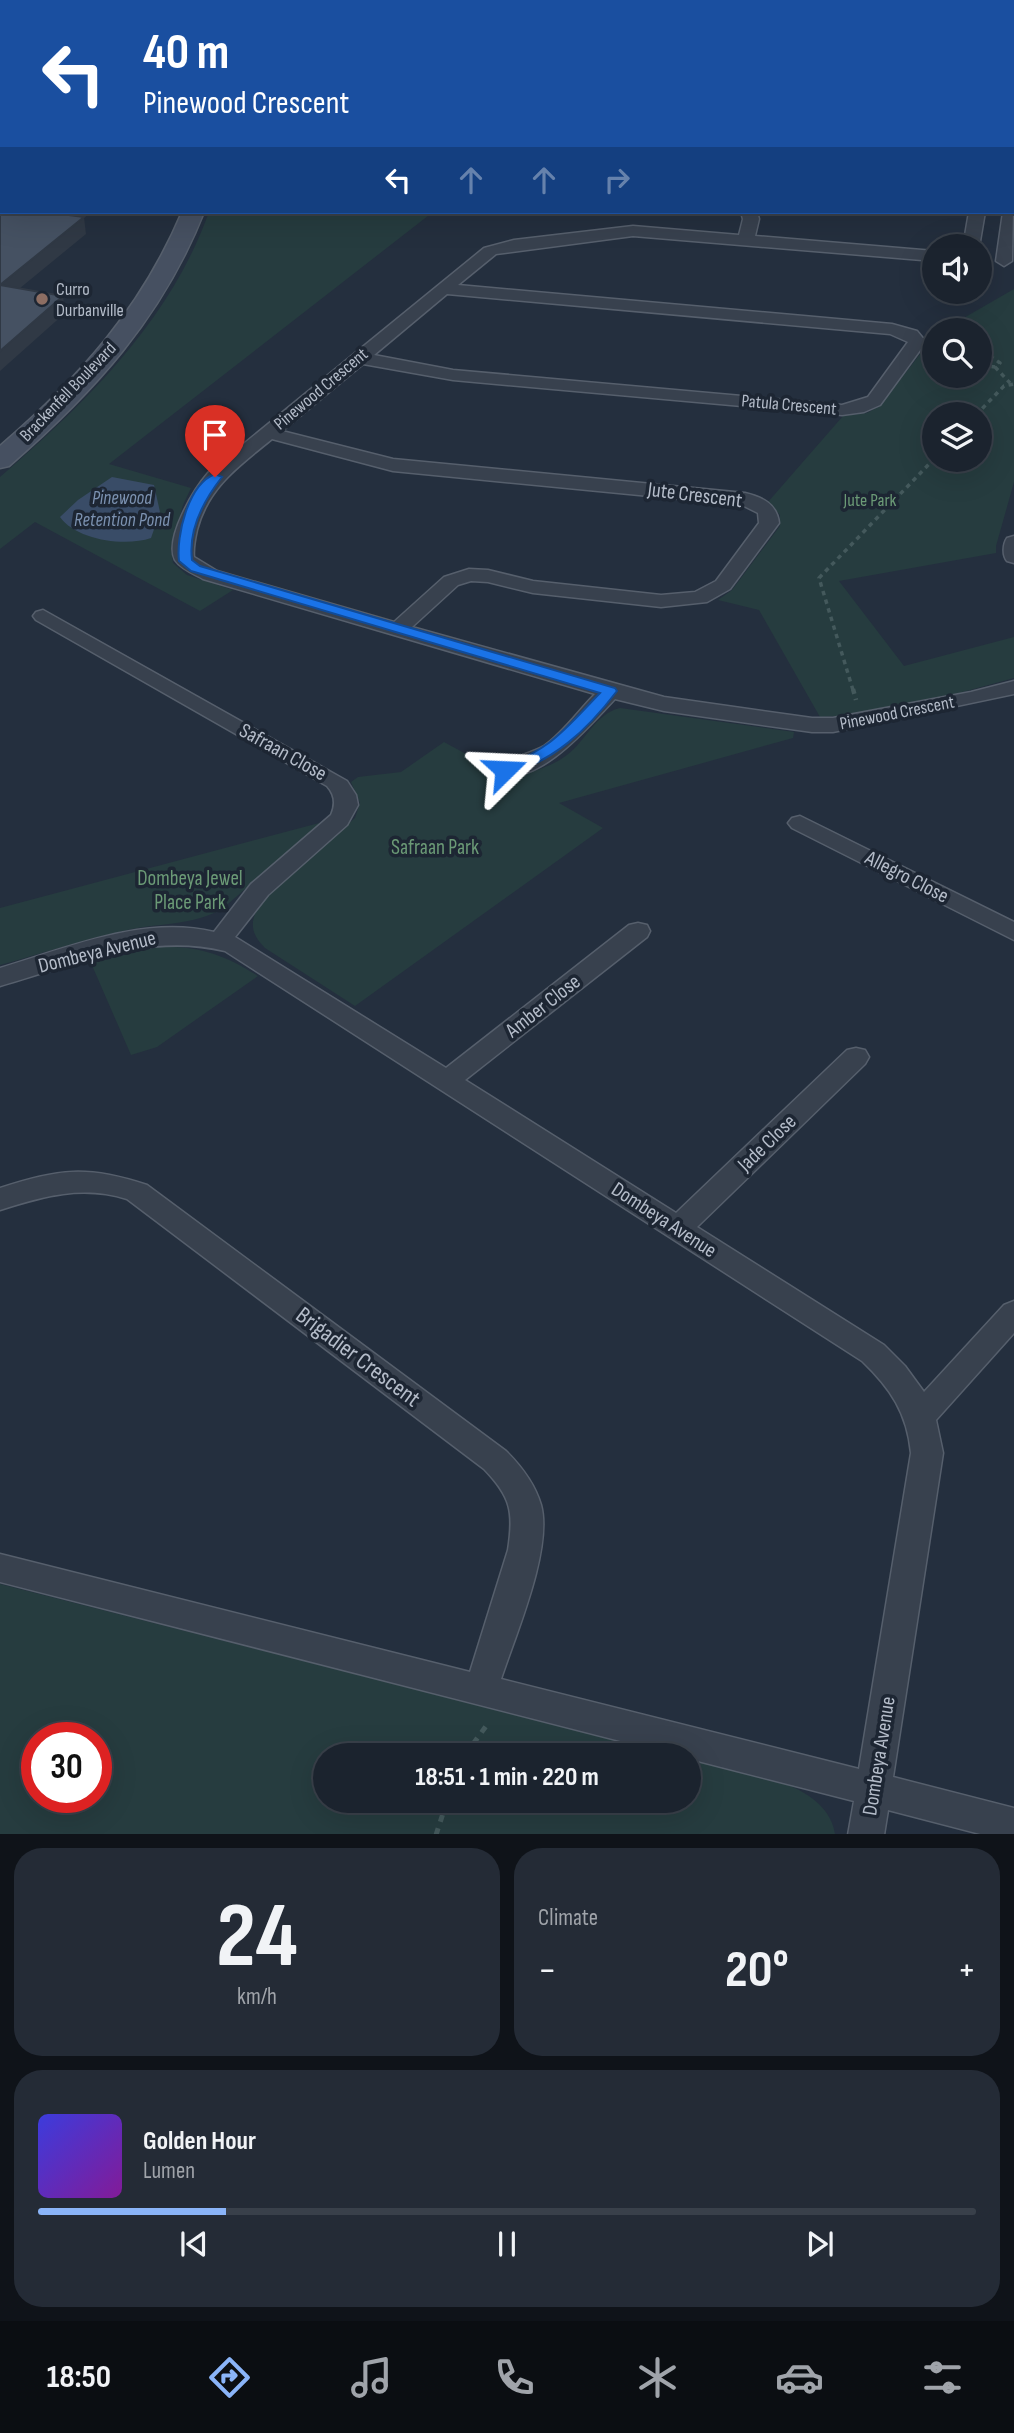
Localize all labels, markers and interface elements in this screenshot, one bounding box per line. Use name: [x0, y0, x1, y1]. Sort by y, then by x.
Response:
text: 40 m: [143, 24, 229, 83]
icon: left: [28, 28, 119, 119]
text: Pinewood Crescent: [143, 84, 349, 123]
icon: left: [379, 161, 417, 199]
icon: ahead: [452, 161, 490, 199]
icon: ahead: [525, 161, 563, 199]
icon: right: [598, 161, 636, 199]
map controls: [922, 234, 992, 472]
button: sound: [922, 234, 992, 304]
place label: Curro Durbanville: [56, 279, 124, 321]
marker: Curro Durbanville: [34, 291, 50, 307]
button: search: [922, 318, 992, 388]
street label: Brackenfell Boulevard: [15, 338, 121, 446]
street label: Pinewood Crescent: [270, 343, 373, 434]
street label: Patula Crescent: [741, 390, 838, 420]
button: layers: [922, 402, 992, 472]
pin: [185, 405, 245, 477]
icon: arrive: [196, 416, 234, 454]
street label: Jute Crescent: [645, 477, 744, 513]
water label: Pinewood Retention Pond: [74, 487, 171, 532]
park label: Jute Park: [843, 490, 897, 511]
street label: Pinewood Crescent: [838, 692, 956, 734]
street label: Safraan Close: [235, 718, 331, 786]
position arrow: [468, 733, 542, 807]
park label: Safraan Park: [391, 835, 479, 860]
street label: Allegro Close: [860, 845, 953, 909]
park label: Dombeya Jewel Place Park: [137, 866, 243, 915]
street label: Dombeya Avenue: [36, 925, 158, 979]
street label: Amber Close: [500, 969, 585, 1044]
street label: Jade Close: [732, 1109, 801, 1178]
street label: Dombeya Avenue: [607, 1177, 721, 1263]
street label: Brigadier Crescent: [290, 1301, 426, 1413]
street label: Dombeya Avenue: [857, 1695, 901, 1817]
speed limit sign: 30: [21, 1722, 112, 1813]
text: 18:51 · 1 min · 220 m: [415, 1762, 599, 1793]
text: 24: [216, 1883, 298, 1992]
text: Climate: [538, 1904, 598, 1932]
text: 20°: [725, 1939, 789, 2002]
text: −: [538, 1948, 557, 1993]
text: +: [957, 1948, 976, 1993]
text: km/h: [237, 1983, 277, 2011]
text: Golden Hour: [143, 2126, 256, 2157]
text: Lumen: [143, 2157, 195, 2185]
icon: previous: [175, 2225, 213, 2263]
icon: pause: [488, 2225, 526, 2263]
icon: next: [801, 2225, 839, 2263]
icon: directions: [205, 2353, 254, 2402]
icon: music: [347, 2353, 396, 2402]
icon: phone: [490, 2353, 539, 2402]
icon: climate: [633, 2353, 682, 2402]
icon: car: [775, 2353, 824, 2402]
icon: filters: [918, 2353, 967, 2402]
text: 18:50: [47, 2358, 111, 2397]

